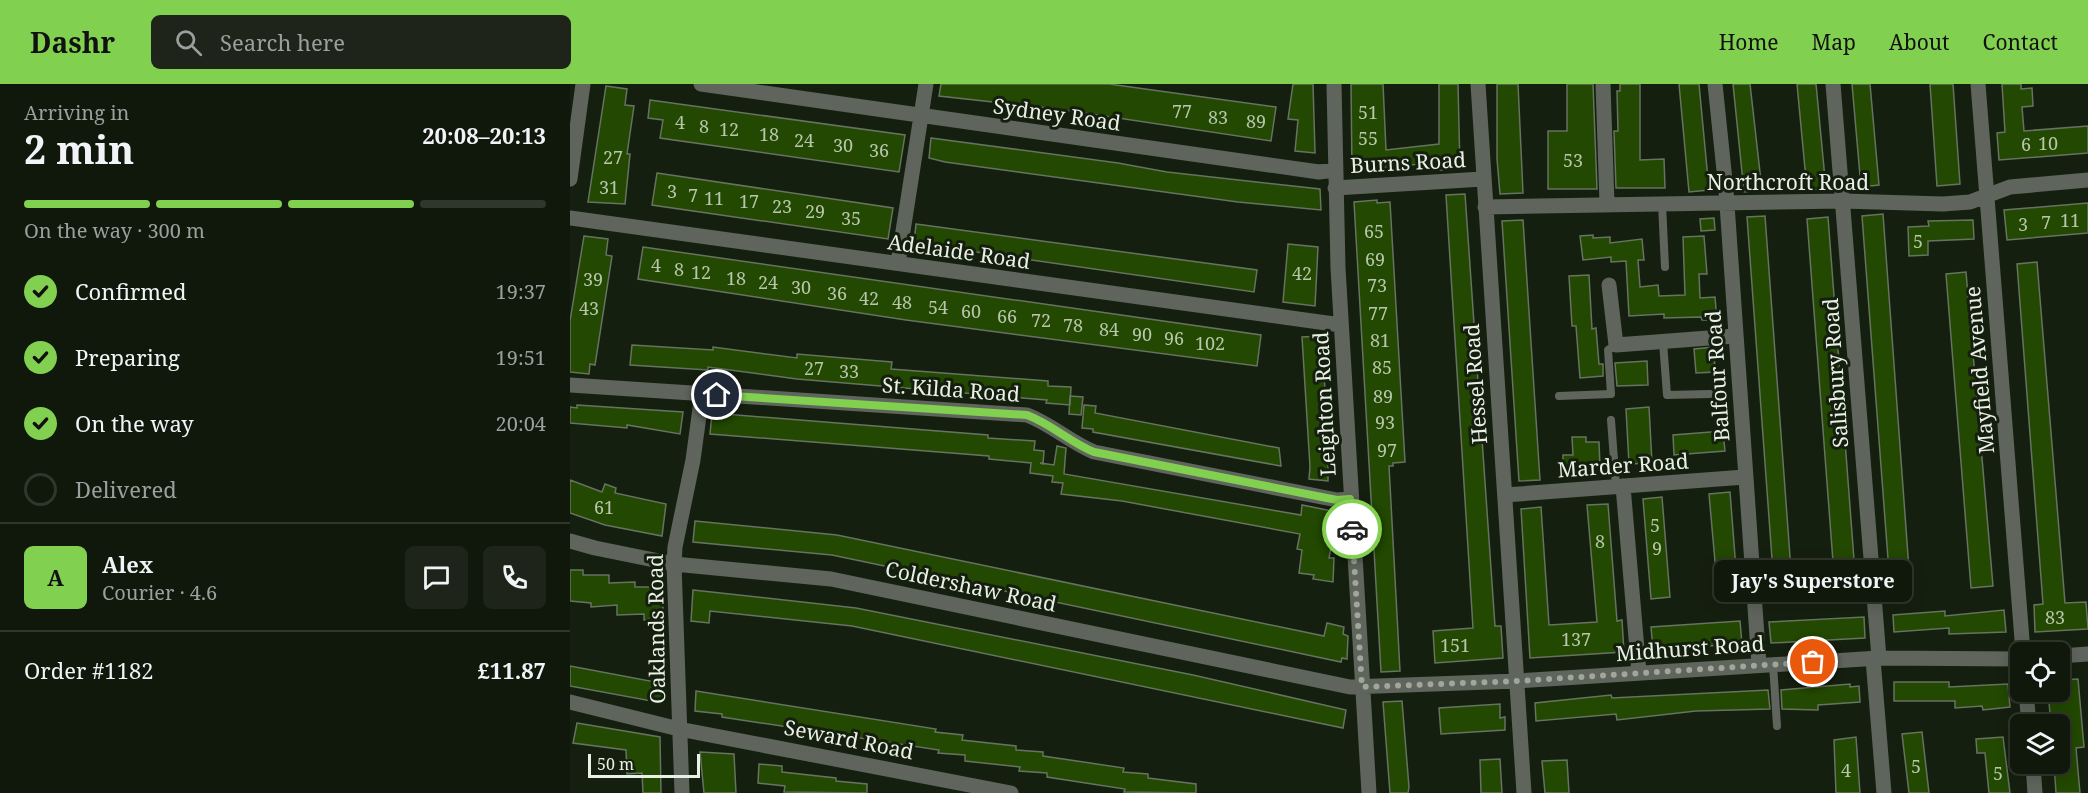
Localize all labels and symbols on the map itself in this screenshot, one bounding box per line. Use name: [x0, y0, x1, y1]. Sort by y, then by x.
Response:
street label: Sydney Road: [991, 91, 1123, 137]
house number: 77: [1172, 99, 1192, 123]
house number: 51: [1358, 100, 1378, 124]
house number: 83: [1208, 105, 1228, 129]
house number: 89: [1246, 109, 1266, 133]
house number: 4: [675, 110, 685, 134]
house number: 8: [699, 114, 709, 138]
house number: 12: [719, 117, 739, 141]
house number: 18: [759, 122, 779, 146]
house number: 55: [1358, 126, 1378, 150]
house number: 24: [794, 128, 814, 152]
house number: 10: [2038, 131, 2058, 155]
house number: 6: [2021, 132, 2031, 156]
house number: 30: [833, 133, 853, 157]
house number: 36: [869, 138, 889, 162]
house number: 27: [603, 145, 623, 169]
street label: Burns Road: [1349, 145, 1467, 179]
house number: 53: [1563, 148, 1583, 172]
street label: Northcroft Road: [1707, 168, 1869, 196]
house number: 31: [599, 175, 619, 199]
house number: 3: [667, 179, 677, 203]
house number: 7: [688, 183, 698, 207]
house number: 11: [704, 186, 724, 210]
house number: 17: [739, 189, 759, 213]
house number: 23: [772, 194, 792, 218]
house number: 29: [805, 199, 825, 223]
house number: 35: [841, 206, 861, 230]
house number: 11: [2060, 208, 2080, 232]
house number: 7: [2041, 210, 2051, 234]
house number: 3: [2018, 212, 2028, 236]
house number: 65: [1364, 219, 1384, 243]
street label: Adelaide Road: [886, 227, 1032, 275]
house number: 5: [1913, 229, 1923, 253]
house number: 69: [1365, 247, 1385, 271]
house number: 4: [651, 253, 661, 277]
house number: 8: [674, 257, 684, 281]
house number: 12: [691, 260, 711, 284]
house number: 42: [1292, 261, 1312, 285]
house number: 18: [726, 266, 746, 290]
house number: 39: [583, 267, 603, 291]
house number: 24: [758, 270, 778, 294]
house number: 73: [1367, 273, 1387, 297]
house number: 30: [791, 275, 811, 299]
house number: 36: [827, 281, 847, 305]
street label: Mayfield Avenue: [1958, 285, 2000, 455]
house number: 42: [859, 286, 879, 310]
house number: 48: [892, 290, 912, 314]
house number: 54: [928, 295, 948, 319]
house number: 43: [579, 296, 599, 320]
street label: Salisbury Road: [1816, 297, 1854, 449]
house number: 60: [961, 299, 981, 323]
house number: 77: [1368, 301, 1388, 325]
house number: 66: [997, 304, 1017, 328]
house number: 72: [1031, 308, 1051, 332]
street label: Balfour Road: [1698, 309, 1736, 442]
house number: 78: [1063, 313, 1083, 337]
house number: 84: [1099, 317, 1119, 341]
house number: 90: [1132, 322, 1152, 346]
street label: Hessel Road: [1457, 323, 1493, 445]
house number: 96: [1164, 326, 1184, 350]
house number: 81: [1370, 328, 1390, 352]
house number: 102: [1195, 331, 1225, 355]
street label: Leighton Road: [1306, 331, 1342, 477]
house number: 85: [1372, 355, 1392, 379]
house number: 27: [804, 356, 824, 380]
house number: 33: [839, 359, 859, 383]
pin: [691, 369, 742, 420]
street label: St. Kilda Road: [881, 370, 1021, 408]
house number: 89: [1373, 384, 1393, 408]
house number: 93: [1375, 410, 1395, 434]
house number: 97: [1377, 438, 1397, 462]
street label: Marder Road: [1556, 446, 1690, 484]
house number: 61: [594, 495, 614, 519]
courier: [1322, 499, 1382, 559]
house number: 5: [1650, 513, 1660, 537]
house number: 8: [1595, 529, 1605, 553]
house number: 9: [1652, 536, 1662, 560]
street label: Oaklands Road: [641, 554, 671, 704]
street label: Coldershaw Road: [883, 554, 1059, 618]
callout: Jay's Superstore: [1714, 560, 1912, 602]
house number: 83: [2045, 605, 2065, 629]
house number: 137: [1561, 627, 1591, 651]
street label: Midhurst Road: [1615, 629, 1765, 667]
house number: 151: [1440, 633, 1470, 657]
pin: [1787, 636, 1838, 687]
street label: Seward Road: [782, 713, 916, 765]
scale bar: [588, 751, 700, 778]
house number: 5: [1911, 754, 1921, 778]
house number: 4: [1841, 758, 1851, 782]
house number: 5: [1993, 761, 2003, 785]

